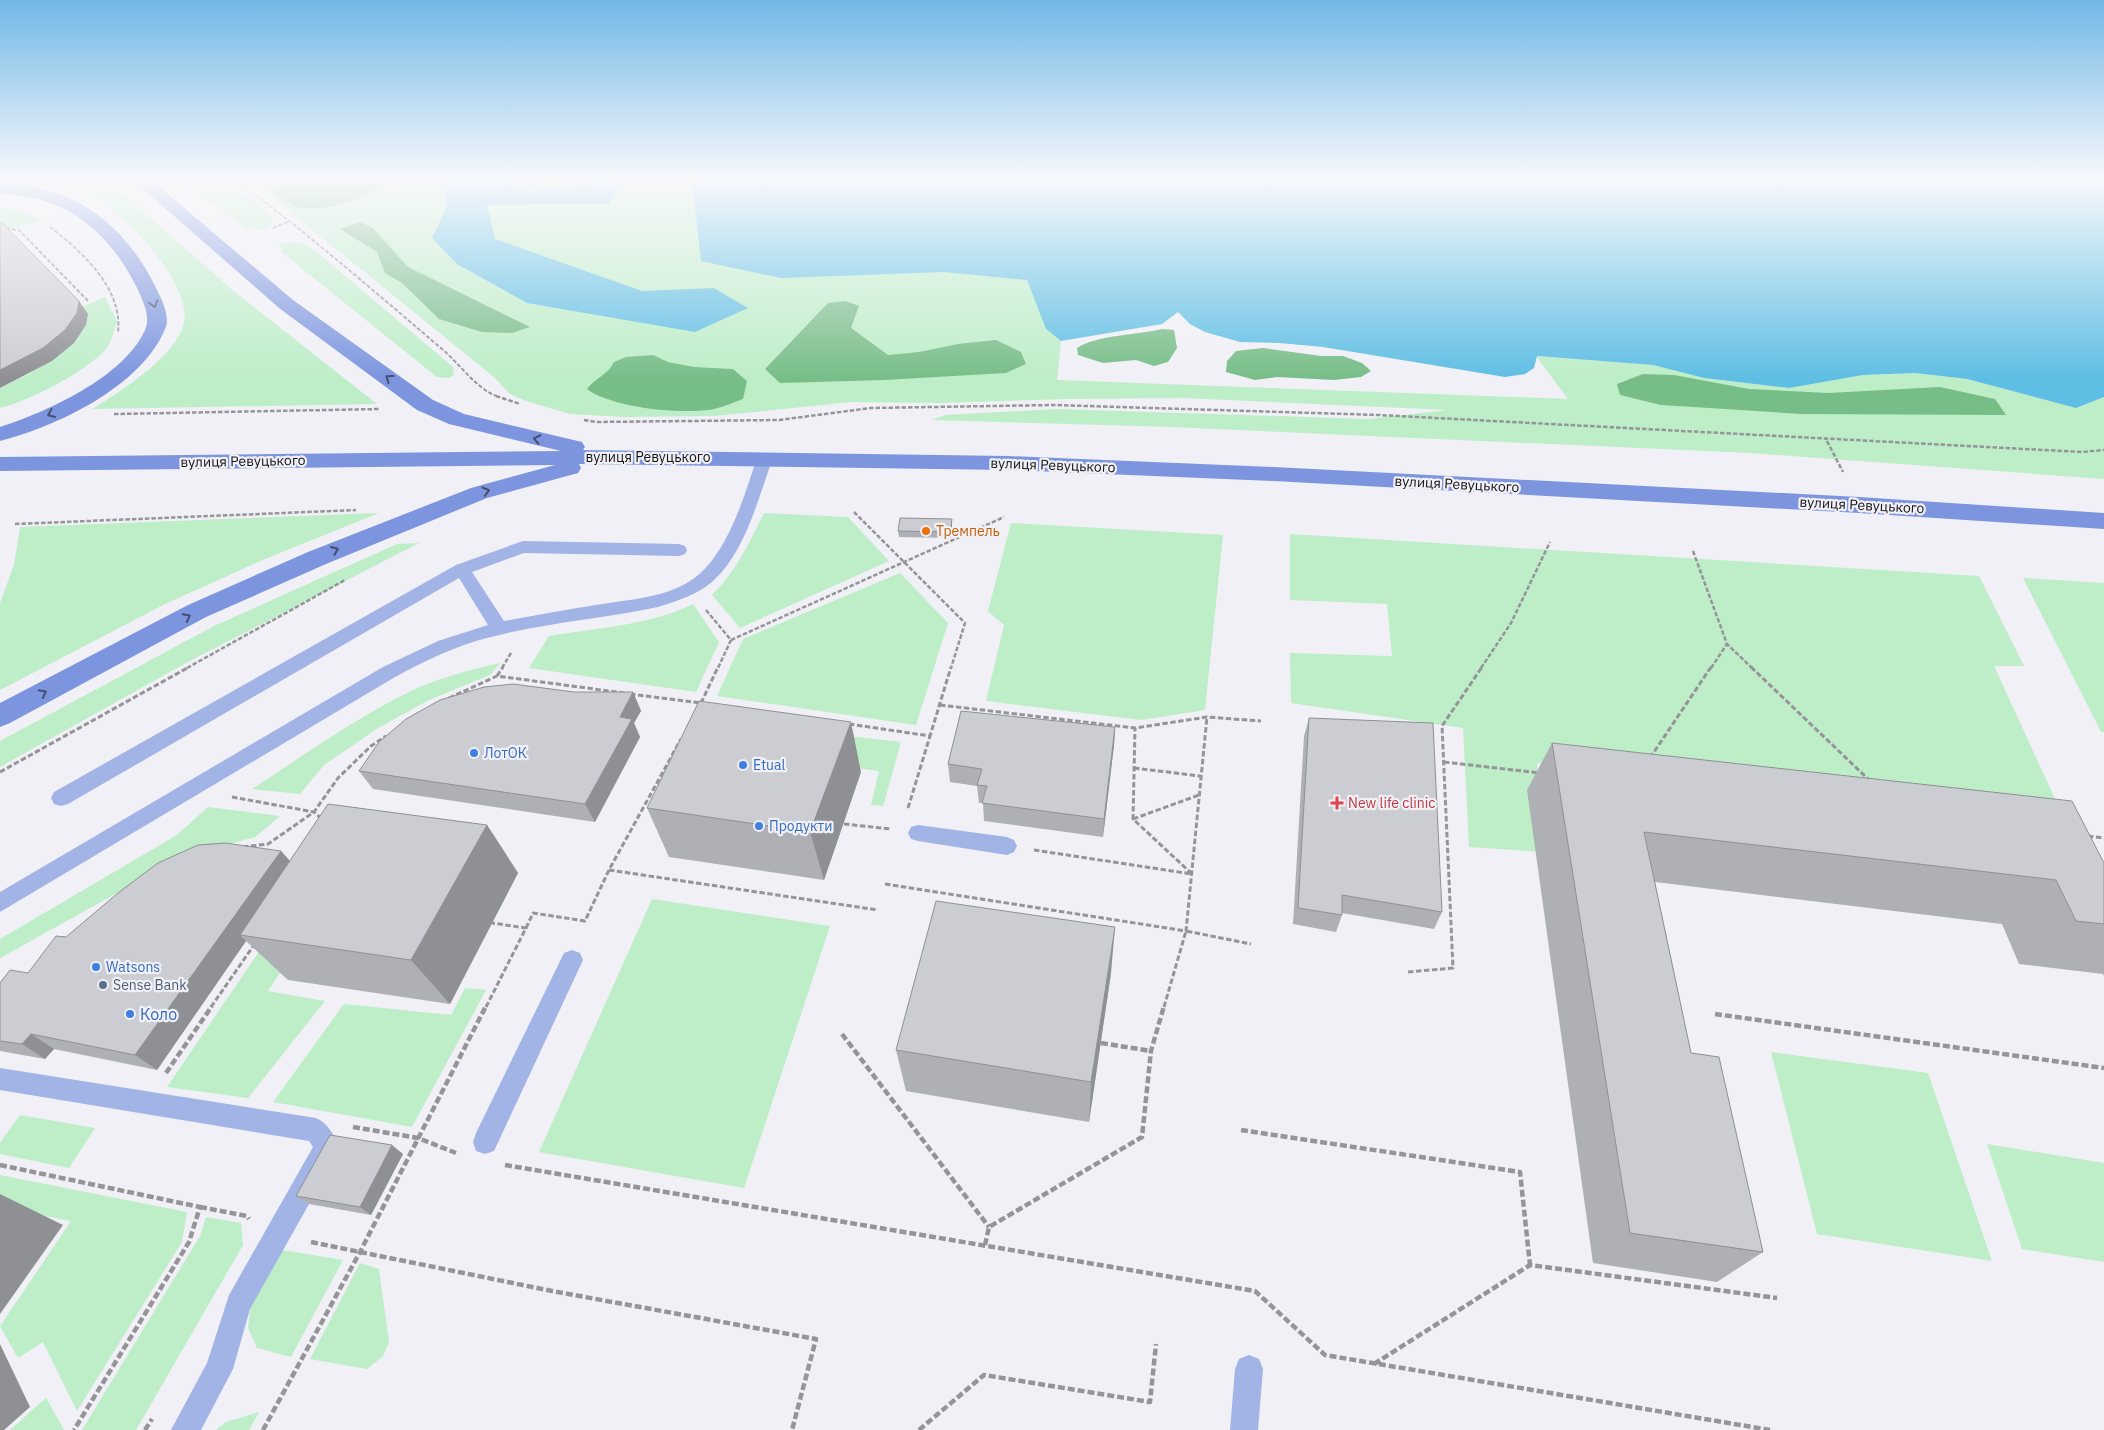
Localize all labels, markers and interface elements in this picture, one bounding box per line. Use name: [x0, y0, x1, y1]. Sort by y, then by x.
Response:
one-way arrow: [148, 300, 158, 308]
one-way arrow: [385, 375, 395, 384]
one-way arrow: [47, 407, 56, 418]
one-way arrow: [533, 434, 542, 444]
street label: вулиця Ревуцького: [585, 448, 711, 466]
street label: вулиця Ревуцького: [180, 451, 306, 471]
street label: вулиця Ревуцького: [990, 454, 1116, 476]
street label: вулиця Ревуцького: [1394, 472, 1520, 496]
one-way arrow: [481, 486, 490, 496]
street label: вулиця Ревуцького: [1799, 493, 1925, 517]
place label: Тремпель: [936, 522, 1000, 540]
marker: Тремпель: [920, 525, 932, 537]
one-way arrow: [330, 546, 339, 557]
one-way arrow: [181, 613, 190, 623]
one-way arrow: [38, 689, 47, 699]
place label: ЛотОК: [484, 744, 527, 762]
marker: ЛотОК: [468, 747, 480, 759]
place label: Etual: [753, 756, 786, 774]
marker: Etual: [737, 759, 749, 771]
place label: New life clinic: [1348, 794, 1435, 812]
marker: New life clinic: [1330, 796, 1344, 810]
place label: Продукти: [769, 817, 832, 835]
marker: Продукти: [753, 820, 765, 832]
place label: Watsons: [106, 958, 160, 976]
marker: Watsons: [90, 961, 102, 973]
place label: Sense Bank: [113, 976, 187, 994]
marker: Sense Bank: [97, 979, 109, 991]
place label: Коло: [140, 1004, 177, 1024]
marker: Коло: [124, 1008, 136, 1020]

